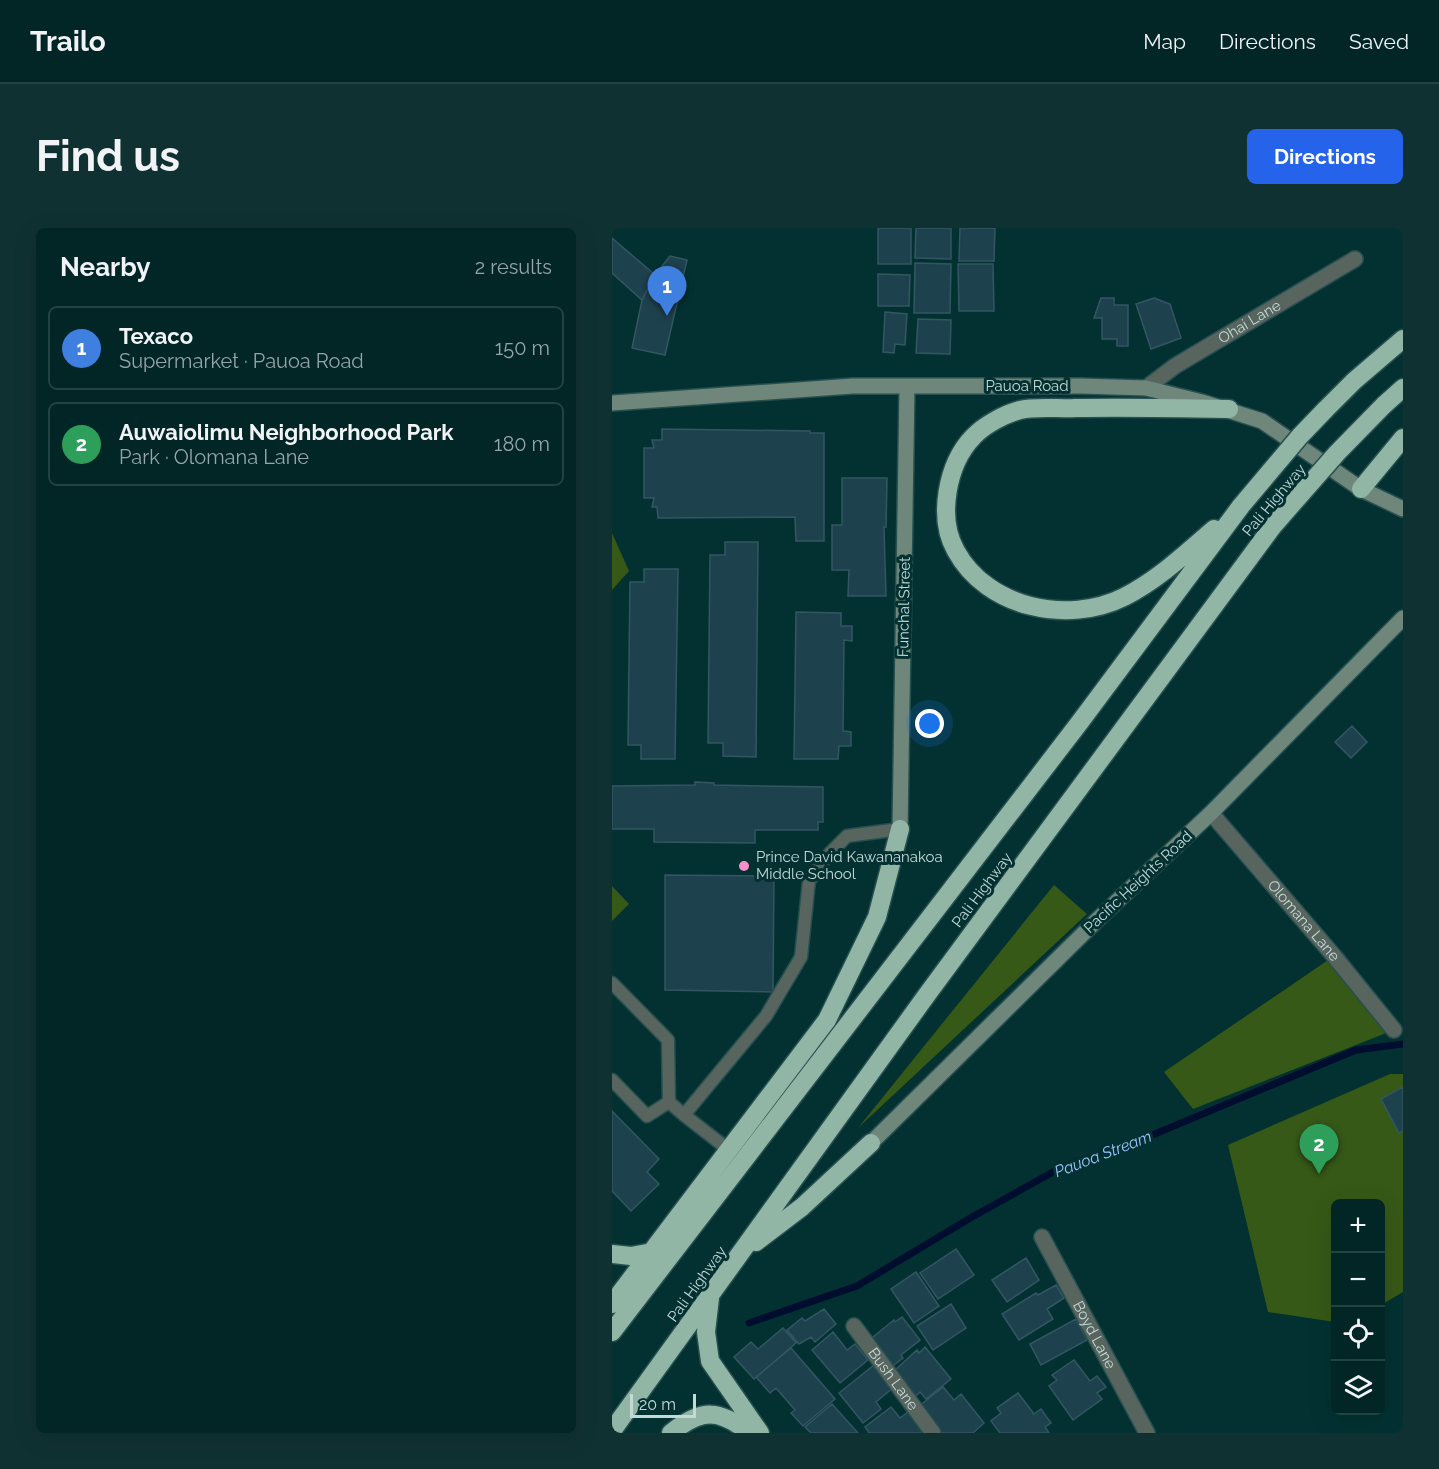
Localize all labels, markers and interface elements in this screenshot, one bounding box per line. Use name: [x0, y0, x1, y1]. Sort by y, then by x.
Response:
text: Trailo: [30, 25, 106, 58]
text: Map: [1143, 29, 1186, 54]
text: Directions: [1219, 29, 1316, 54]
text: Saved: [1349, 29, 1409, 54]
button: Directions: [1247, 129, 1403, 184]
text: Find us: [36, 132, 180, 181]
text: Nearby: [60, 252, 150, 282]
text: 2 results: [475, 255, 552, 279]
pin: 1: [648, 266, 686, 316]
street label: Ohai Lane: [1215, 296, 1284, 347]
text: Texaco: [119, 323, 193, 349]
text: 1: [77, 336, 86, 360]
text: 150 m: [495, 336, 550, 360]
text: Supermarket · Pauoa Road: [119, 349, 364, 373]
street label: Pauoa Road: [985, 377, 1069, 395]
text: Auwaiolimu Neighborhood Park: [119, 419, 454, 445]
text: 2: [76, 432, 87, 456]
text: 180 m: [494, 432, 550, 456]
text: Park · Olomana Lane: [119, 445, 309, 469]
street label: Pali Highway: [1239, 460, 1309, 540]
street label: Funchal Street: [894, 557, 914, 657]
your location: [915, 709, 944, 738]
street label: Pacific Heights Road: [1080, 827, 1196, 937]
place label: Prince David Kawananakoa Middle School: [756, 848, 943, 883]
street label: Pali Highway: [948, 849, 1016, 931]
marker: Prince David Kawananakoa Middle School: [737, 859, 751, 873]
street label: Olomana Lane: [1264, 876, 1344, 965]
pin: 2: [1300, 1124, 1338, 1174]
water label: Pauoa Stream: [1052, 1127, 1154, 1181]
map controls: [1331, 1199, 1385, 1415]
button: +: [1331, 1199, 1385, 1253]
street label: Pali Highway: [664, 1243, 730, 1325]
button: −: [1331, 1253, 1385, 1307]
street label: Boyd Lane: [1069, 1298, 1120, 1372]
button: locate: [1331, 1307, 1385, 1361]
street label: Bush Lane: [864, 1344, 922, 1414]
button: layers: [1331, 1361, 1385, 1415]
scale bar: [630, 1391, 696, 1418]
text: 20 m: [639, 1395, 676, 1414]

